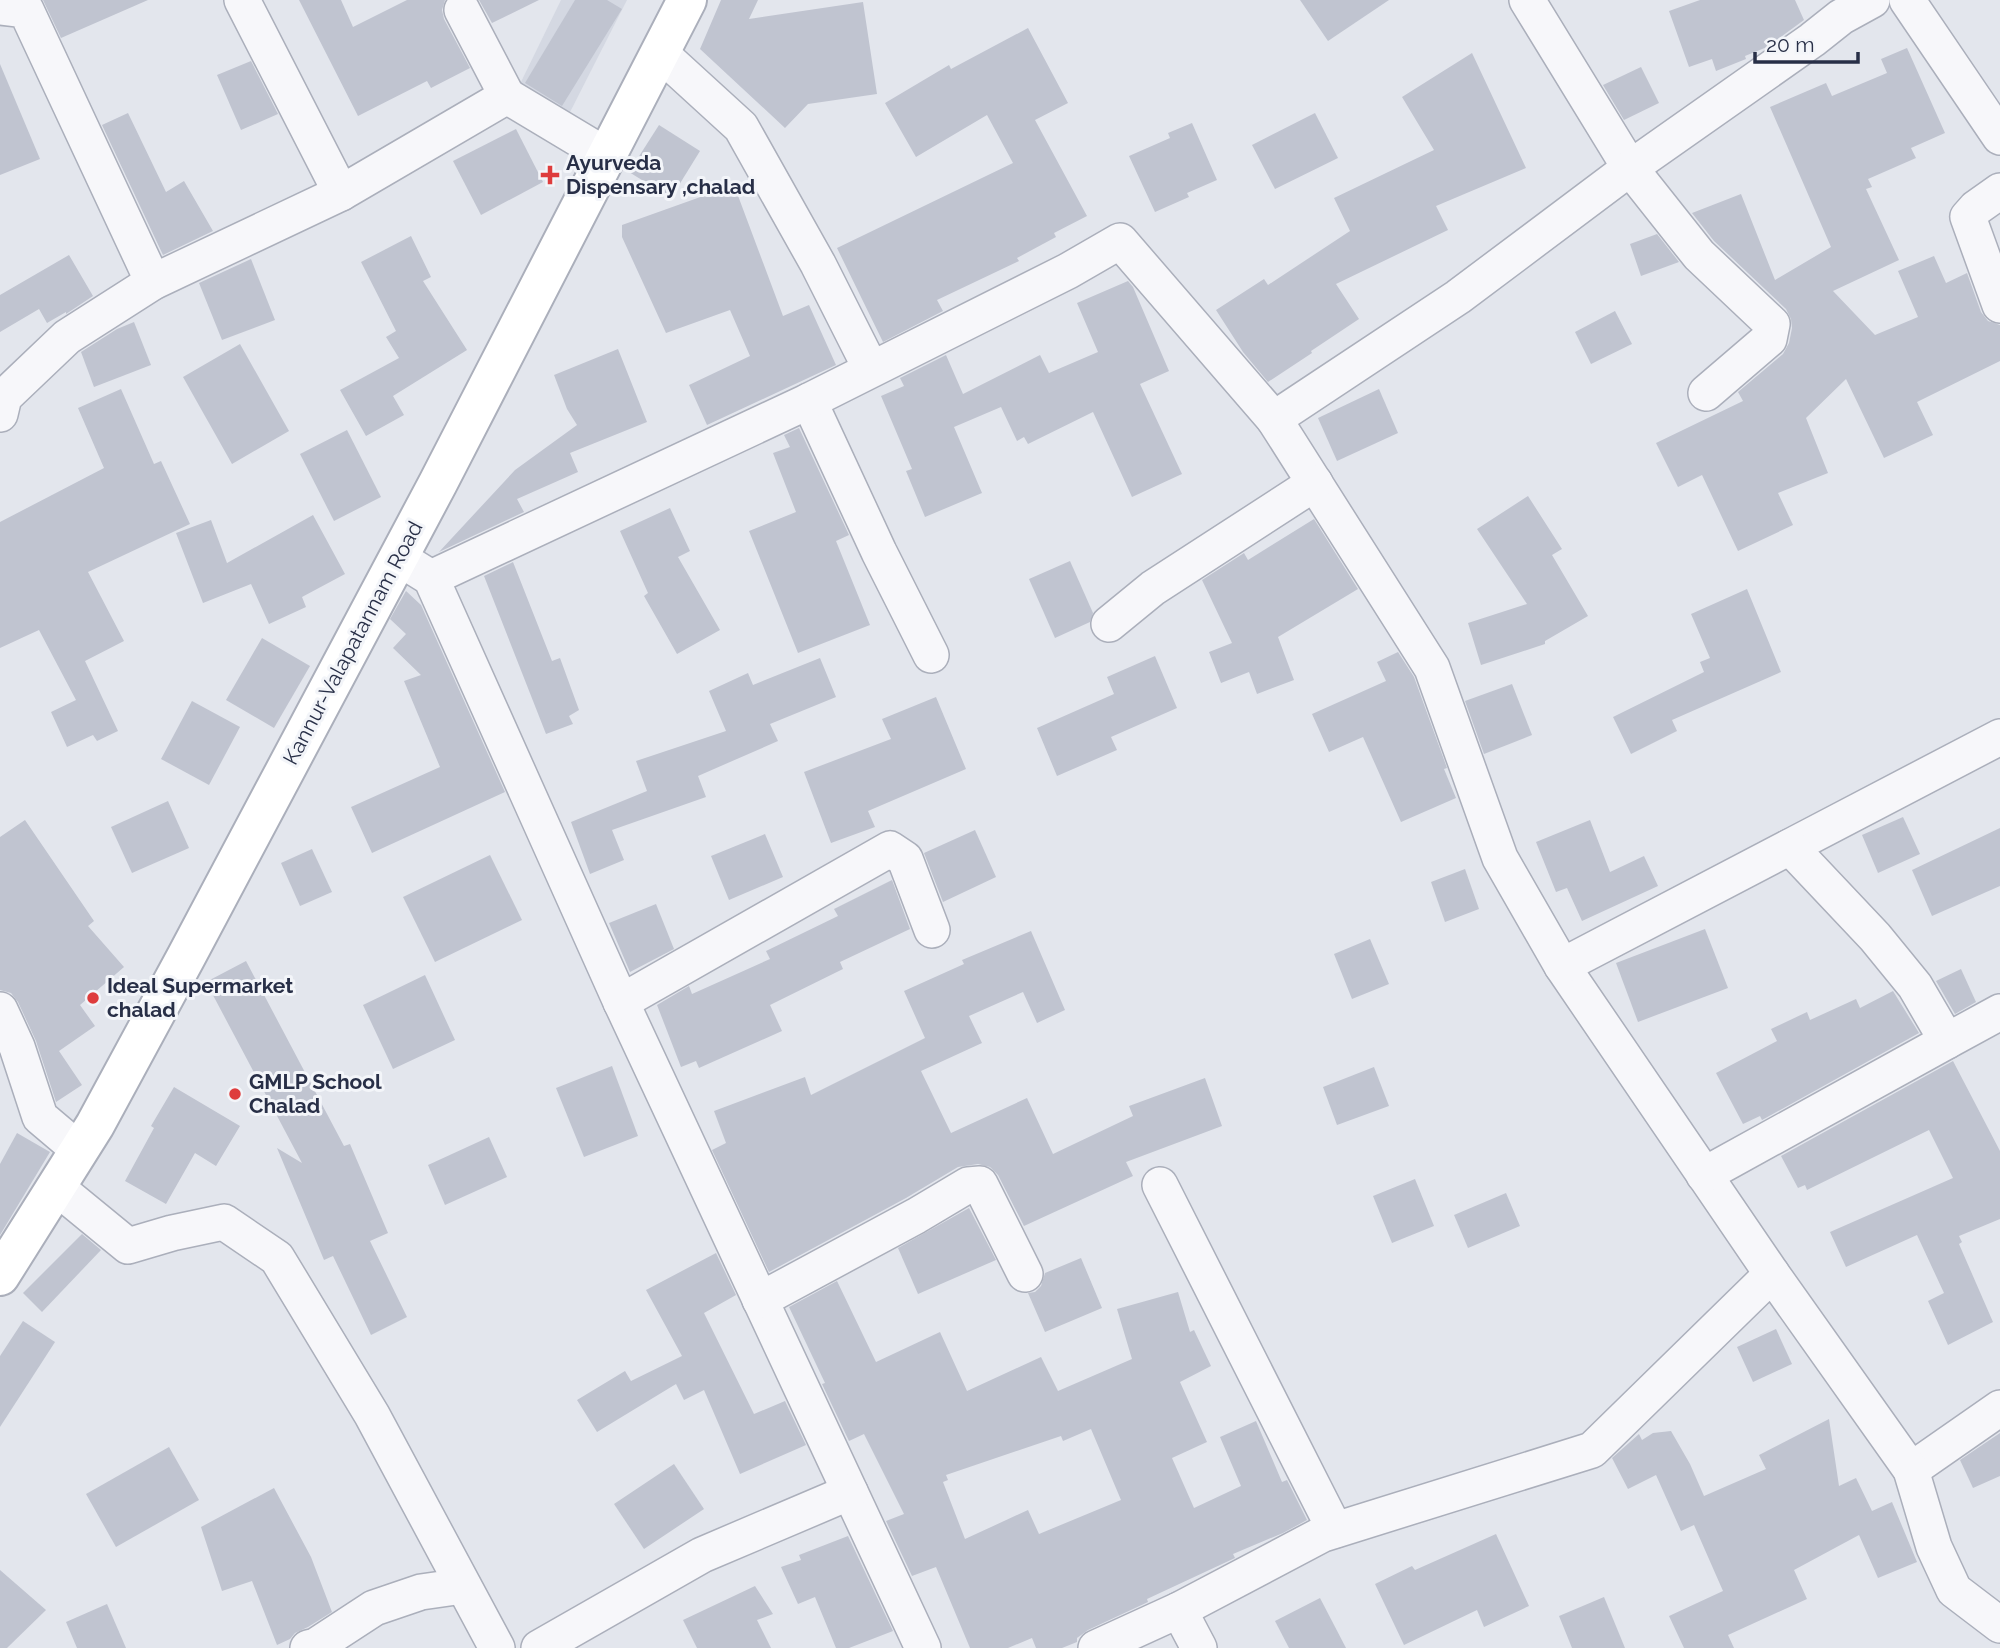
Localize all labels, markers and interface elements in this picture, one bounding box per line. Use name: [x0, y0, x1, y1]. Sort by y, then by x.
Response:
scale bar: [1755, 21, 1858, 65]
text: 20 m: [1766, 32, 1814, 57]
place label: Ayurveda Dispensary ,chalad: [566, 150, 755, 199]
marker: Ayurveda Dispensary ,chalad: [540, 165, 560, 185]
street label: Kannur-Valapatannam Road: [278, 517, 427, 769]
place label: Ideal Supermarket chalad: [107, 973, 293, 1022]
marker: Ideal Supermarket chalad: [85, 990, 101, 1006]
place label: GMLP School Chalad: [249, 1069, 382, 1118]
marker: GMLP School Chalad: [227, 1086, 243, 1102]

